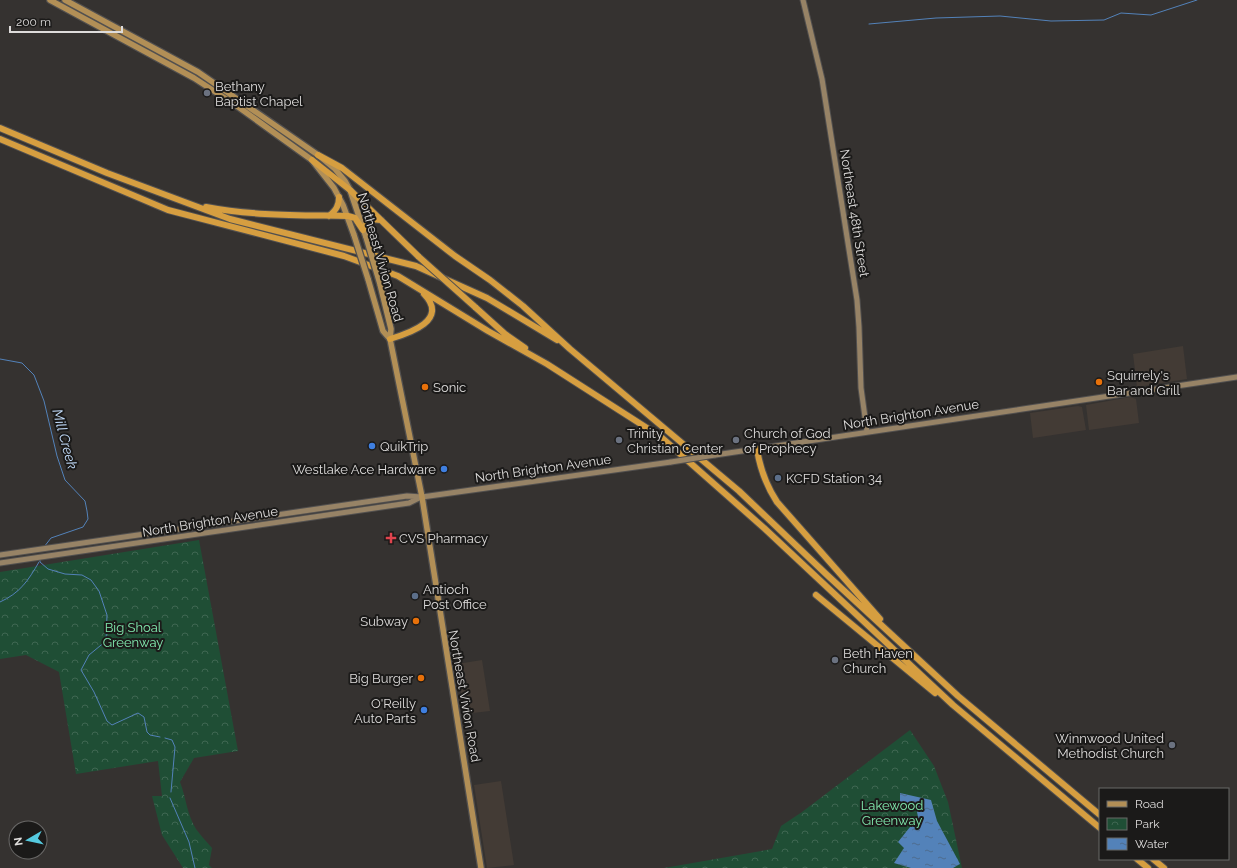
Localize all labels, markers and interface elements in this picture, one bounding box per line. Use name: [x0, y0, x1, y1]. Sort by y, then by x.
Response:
scale bar: [10, 8, 122, 34]
text: 200 m: [16, 15, 51, 29]
place label: Bethany Baptist Chapel: [215, 79, 303, 109]
marker: Bethany Baptist Chapel: [202, 88, 212, 98]
street label: Northeast 48th Street: [837, 148, 872, 279]
street label: Northeast Vivion Road: [355, 191, 406, 323]
place label: Squirrely's Bar and Grill: [1107, 368, 1181, 398]
marker: Squirrely's Bar and Grill: [1094, 377, 1104, 387]
place label: Sonic: [433, 380, 466, 395]
marker: Sonic: [420, 382, 430, 392]
street label: North Brighton Avenue: [842, 396, 980, 433]
water label: Mill Creek: [49, 407, 81, 471]
place label: Trinity Christian Center: [627, 426, 723, 456]
place label: Church of God of Prophecy: [744, 426, 831, 456]
marker: Trinity Christian Center: [614, 435, 624, 445]
marker: Church of God of Prophecy: [731, 435, 741, 445]
place label: QuikTrip: [380, 439, 428, 454]
marker: QuikTrip: [367, 441, 377, 451]
street label: North Brighton Avenue: [474, 451, 612, 485]
place label: Westlake Ace Hardware: [292, 462, 436, 477]
marker: Westlake Ace Hardware: [439, 464, 449, 474]
place label: KCFD Station 34: [786, 471, 882, 486]
marker: KCFD Station 34: [773, 473, 783, 483]
street label: North Brighton Avenue: [141, 503, 279, 540]
place label: CVS Pharmacy: [399, 531, 488, 546]
marker: CVS Pharmacy: [386, 533, 396, 543]
place label: Antioch Post Office: [423, 582, 487, 612]
marker: Antioch Post Office: [410, 591, 420, 601]
place label: Subway: [360, 614, 408, 629]
marker: Subway: [411, 616, 421, 626]
park label: Big Shoal Greenway: [103, 620, 163, 650]
street label: Northeast Vivion Road: [446, 629, 483, 763]
place label: Beth Haven Church: [843, 646, 913, 676]
marker: Beth Haven Church: [830, 655, 840, 665]
place label: Big Burger: [349, 671, 413, 686]
marker: Big Burger: [416, 673, 426, 683]
place label: O'Reilly Auto Parts: [354, 696, 416, 726]
marker: O'Reilly Auto Parts: [419, 705, 429, 715]
place label: Winnwood United Methodist Church: [1055, 731, 1164, 761]
marker: Winnwood United Methodist Church: [1167, 740, 1177, 750]
legend: [1099, 788, 1229, 860]
text: Road: [1135, 797, 1164, 811]
park label: Lakewood Greenway: [861, 798, 923, 828]
text: Park: [1135, 817, 1160, 831]
north arrow: [8, 820, 48, 860]
text: N: [12, 836, 26, 847]
text: Water: [1135, 837, 1169, 851]

